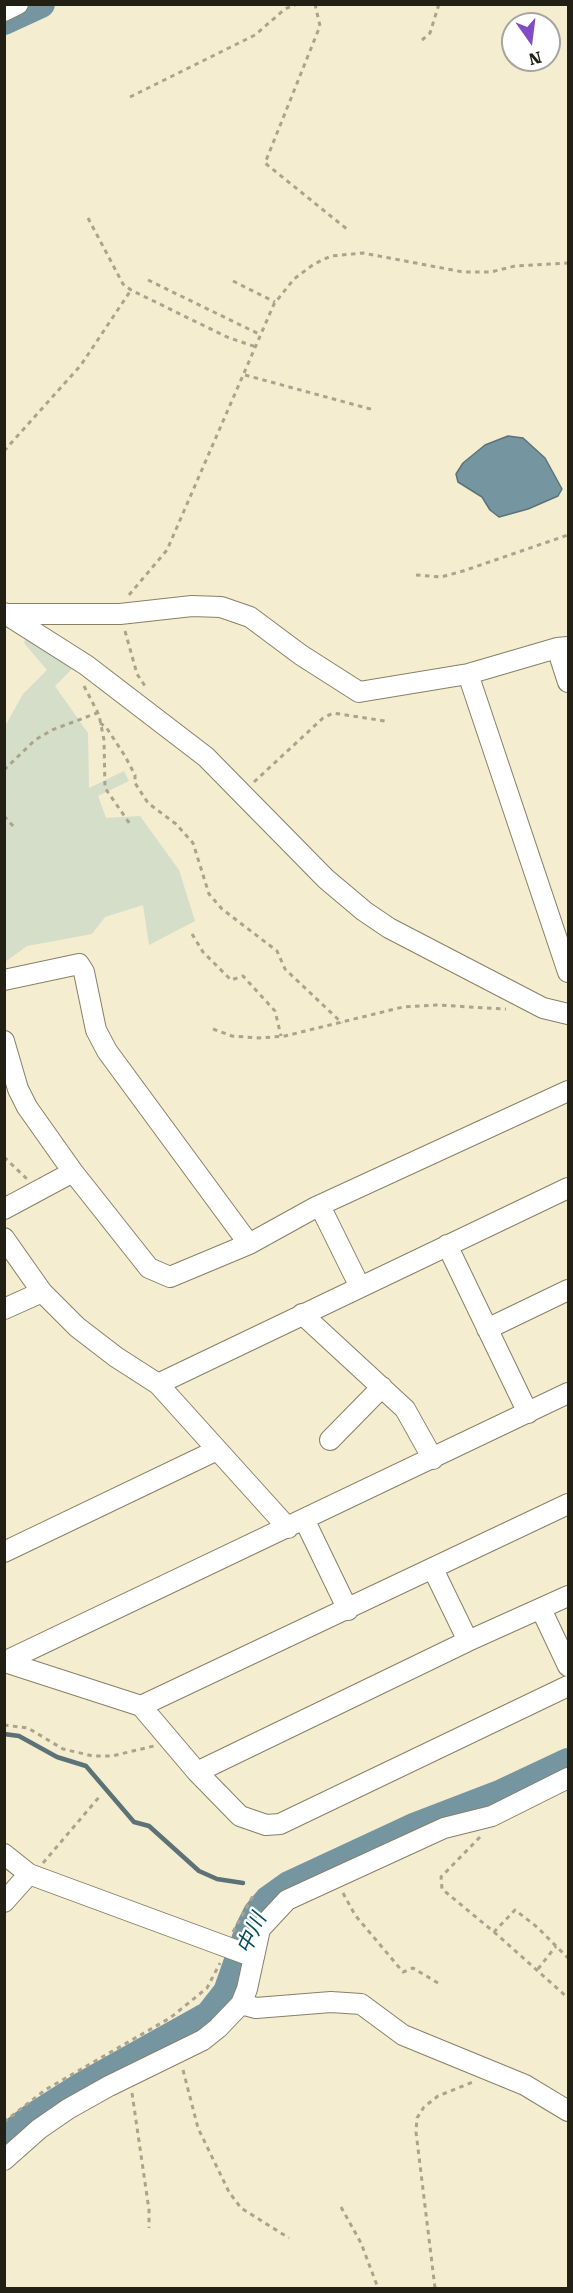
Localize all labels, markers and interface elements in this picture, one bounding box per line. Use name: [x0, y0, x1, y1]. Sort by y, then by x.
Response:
north arrow: [501, 12, 561, 72]
text: N: [527, 47, 543, 69]
water label: 中川: [232, 1910, 272, 1958]

